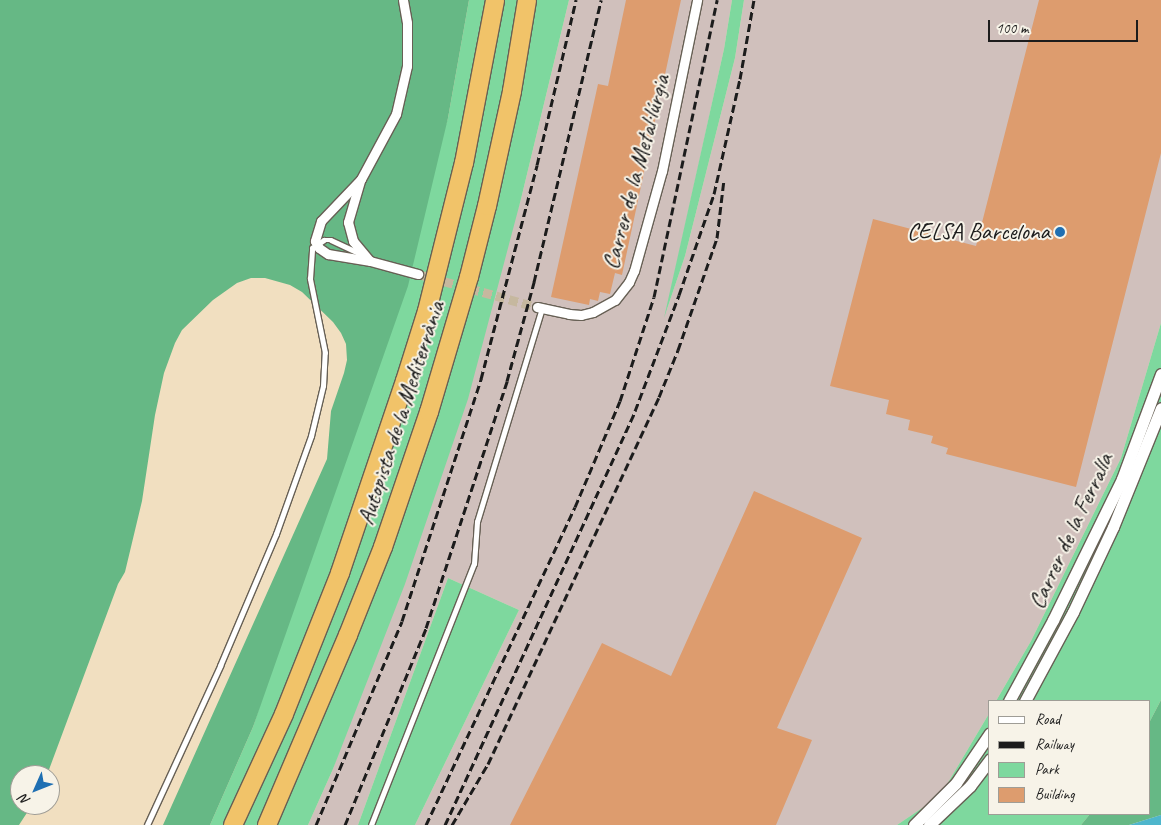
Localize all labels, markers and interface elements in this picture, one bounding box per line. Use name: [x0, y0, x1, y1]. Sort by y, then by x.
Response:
scale bar: [991, 10, 1141, 42]
text: 100 m: [996, 19, 1028, 38]
street label: Carrer de la Metal·lúrgia: [596, 72, 676, 272]
place label: CELSA Barcelona: [907, 218, 1050, 246]
marker: CELSA Barcelona: [1054, 226, 1066, 238]
street label: Autopista de la Mediterrània: [351, 297, 451, 529]
street label: Carrer de la Ferralla: [1022, 449, 1120, 613]
legend: [988, 700, 1151, 815]
text: Road: [1035, 710, 1060, 729]
text: Railway: [1035, 735, 1074, 754]
text: Park: [1035, 760, 1059, 779]
north arrow: [10, 765, 60, 815]
text: Building: [1035, 785, 1074, 804]
text: N: [15, 791, 34, 809]

